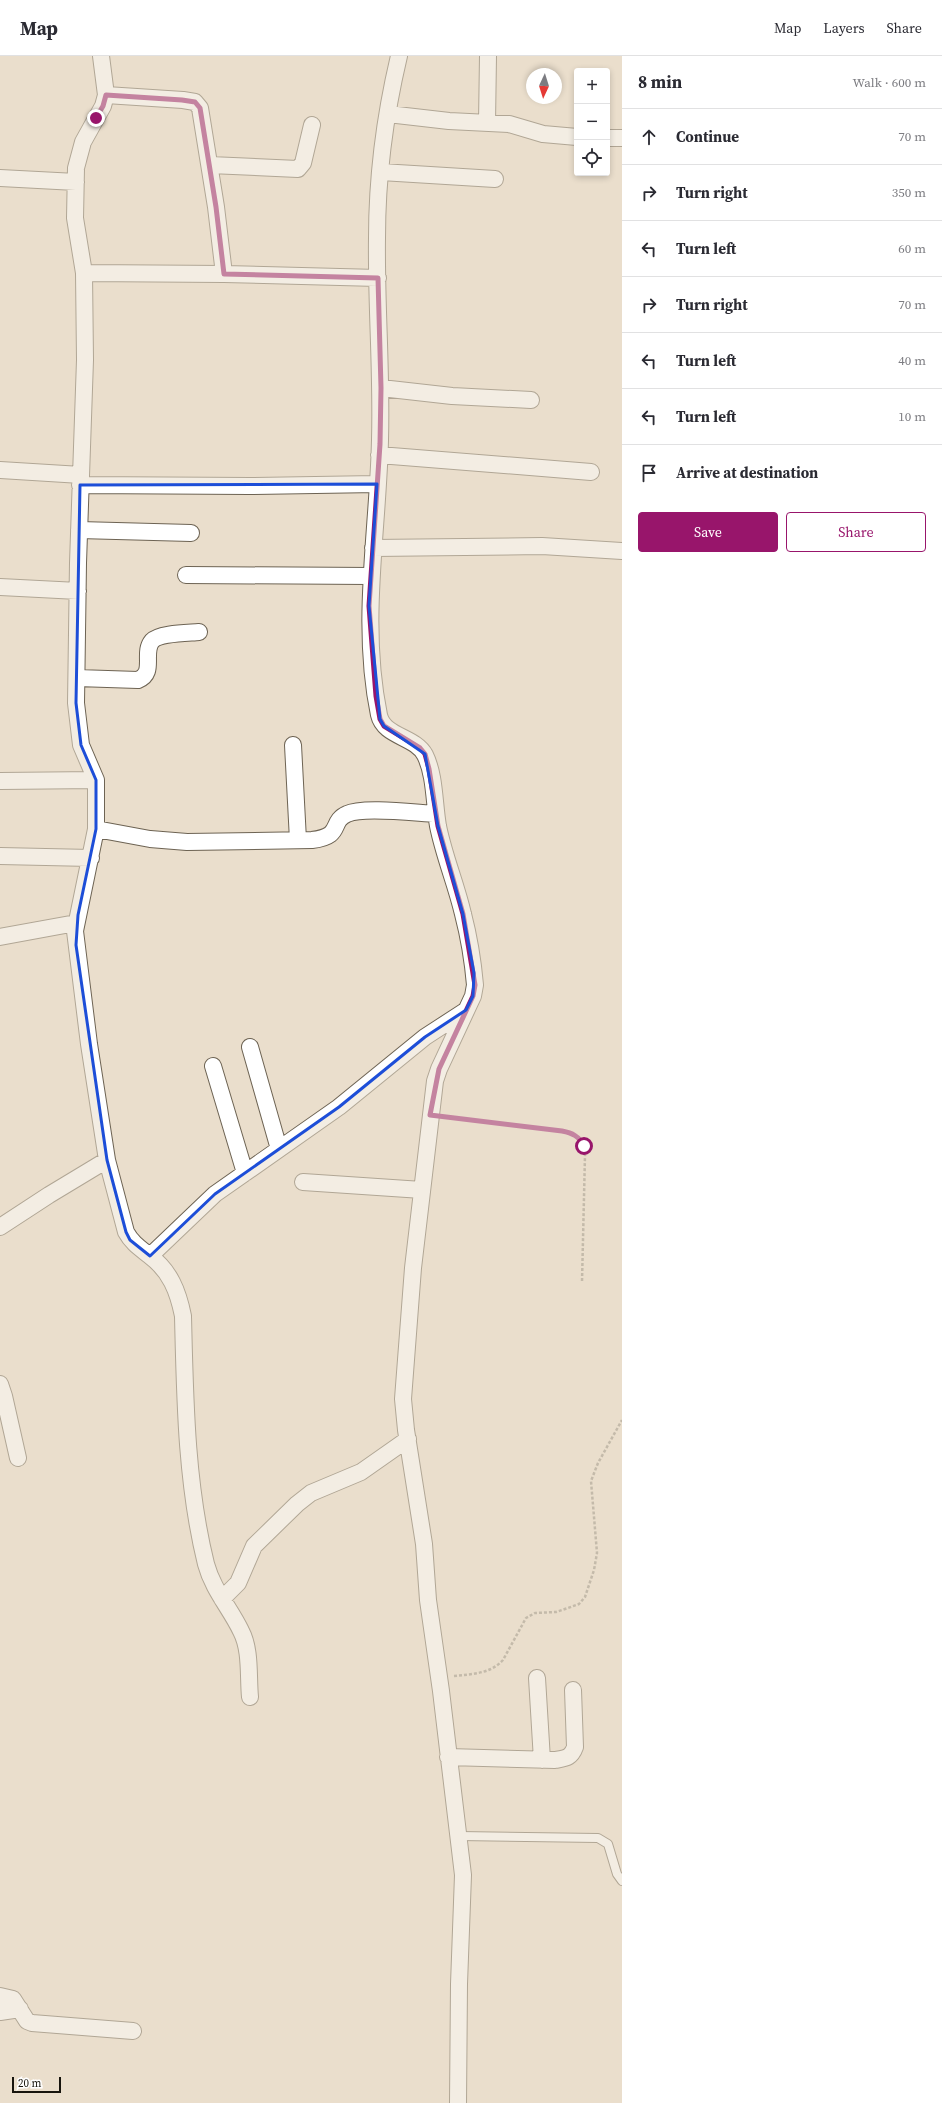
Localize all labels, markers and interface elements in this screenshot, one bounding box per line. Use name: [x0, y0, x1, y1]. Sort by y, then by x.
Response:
text: Map: [20, 15, 58, 41]
text: Map: [774, 18, 801, 38]
text: Layers: [823, 18, 865, 38]
text: Share: [887, 18, 922, 38]
north arrow: [526, 68, 562, 104]
map controls: [574, 68, 610, 176]
button: +: [574, 68, 610, 104]
text: 8 min: [638, 70, 682, 94]
text: Walk · 600 m: [853, 74, 926, 91]
button: −: [574, 104, 610, 140]
route end: [87, 109, 105, 127]
icon: ahead: [638, 126, 660, 148]
text: Continue: [676, 126, 739, 147]
text: 70 m: [898, 128, 926, 145]
button: locate: [574, 140, 610, 176]
icon: right: [638, 182, 660, 204]
text: Turn right: [676, 182, 748, 203]
text: 350 m: [892, 184, 926, 201]
icon: left: [638, 238, 660, 260]
text: Turn left: [676, 238, 736, 259]
text: 60 m: [898, 240, 926, 257]
icon: right: [638, 294, 660, 316]
text: Turn right: [676, 294, 748, 315]
text: 70 m: [898, 296, 926, 313]
icon: left: [638, 350, 660, 372]
text: Turn left: [676, 350, 736, 371]
text: 40 m: [898, 352, 926, 369]
icon: left: [638, 406, 660, 428]
text: Turn left: [676, 406, 736, 427]
text: 10 m: [898, 408, 926, 425]
icon: arrive: [638, 462, 660, 484]
text: Arrive at destination: [676, 462, 818, 483]
button: Save: [638, 512, 778, 552]
button: Share: [786, 512, 926, 552]
route start: [575, 1137, 593, 1155]
scale bar: [12, 2075, 61, 2094]
text: 20 m: [18, 2076, 41, 2091]

